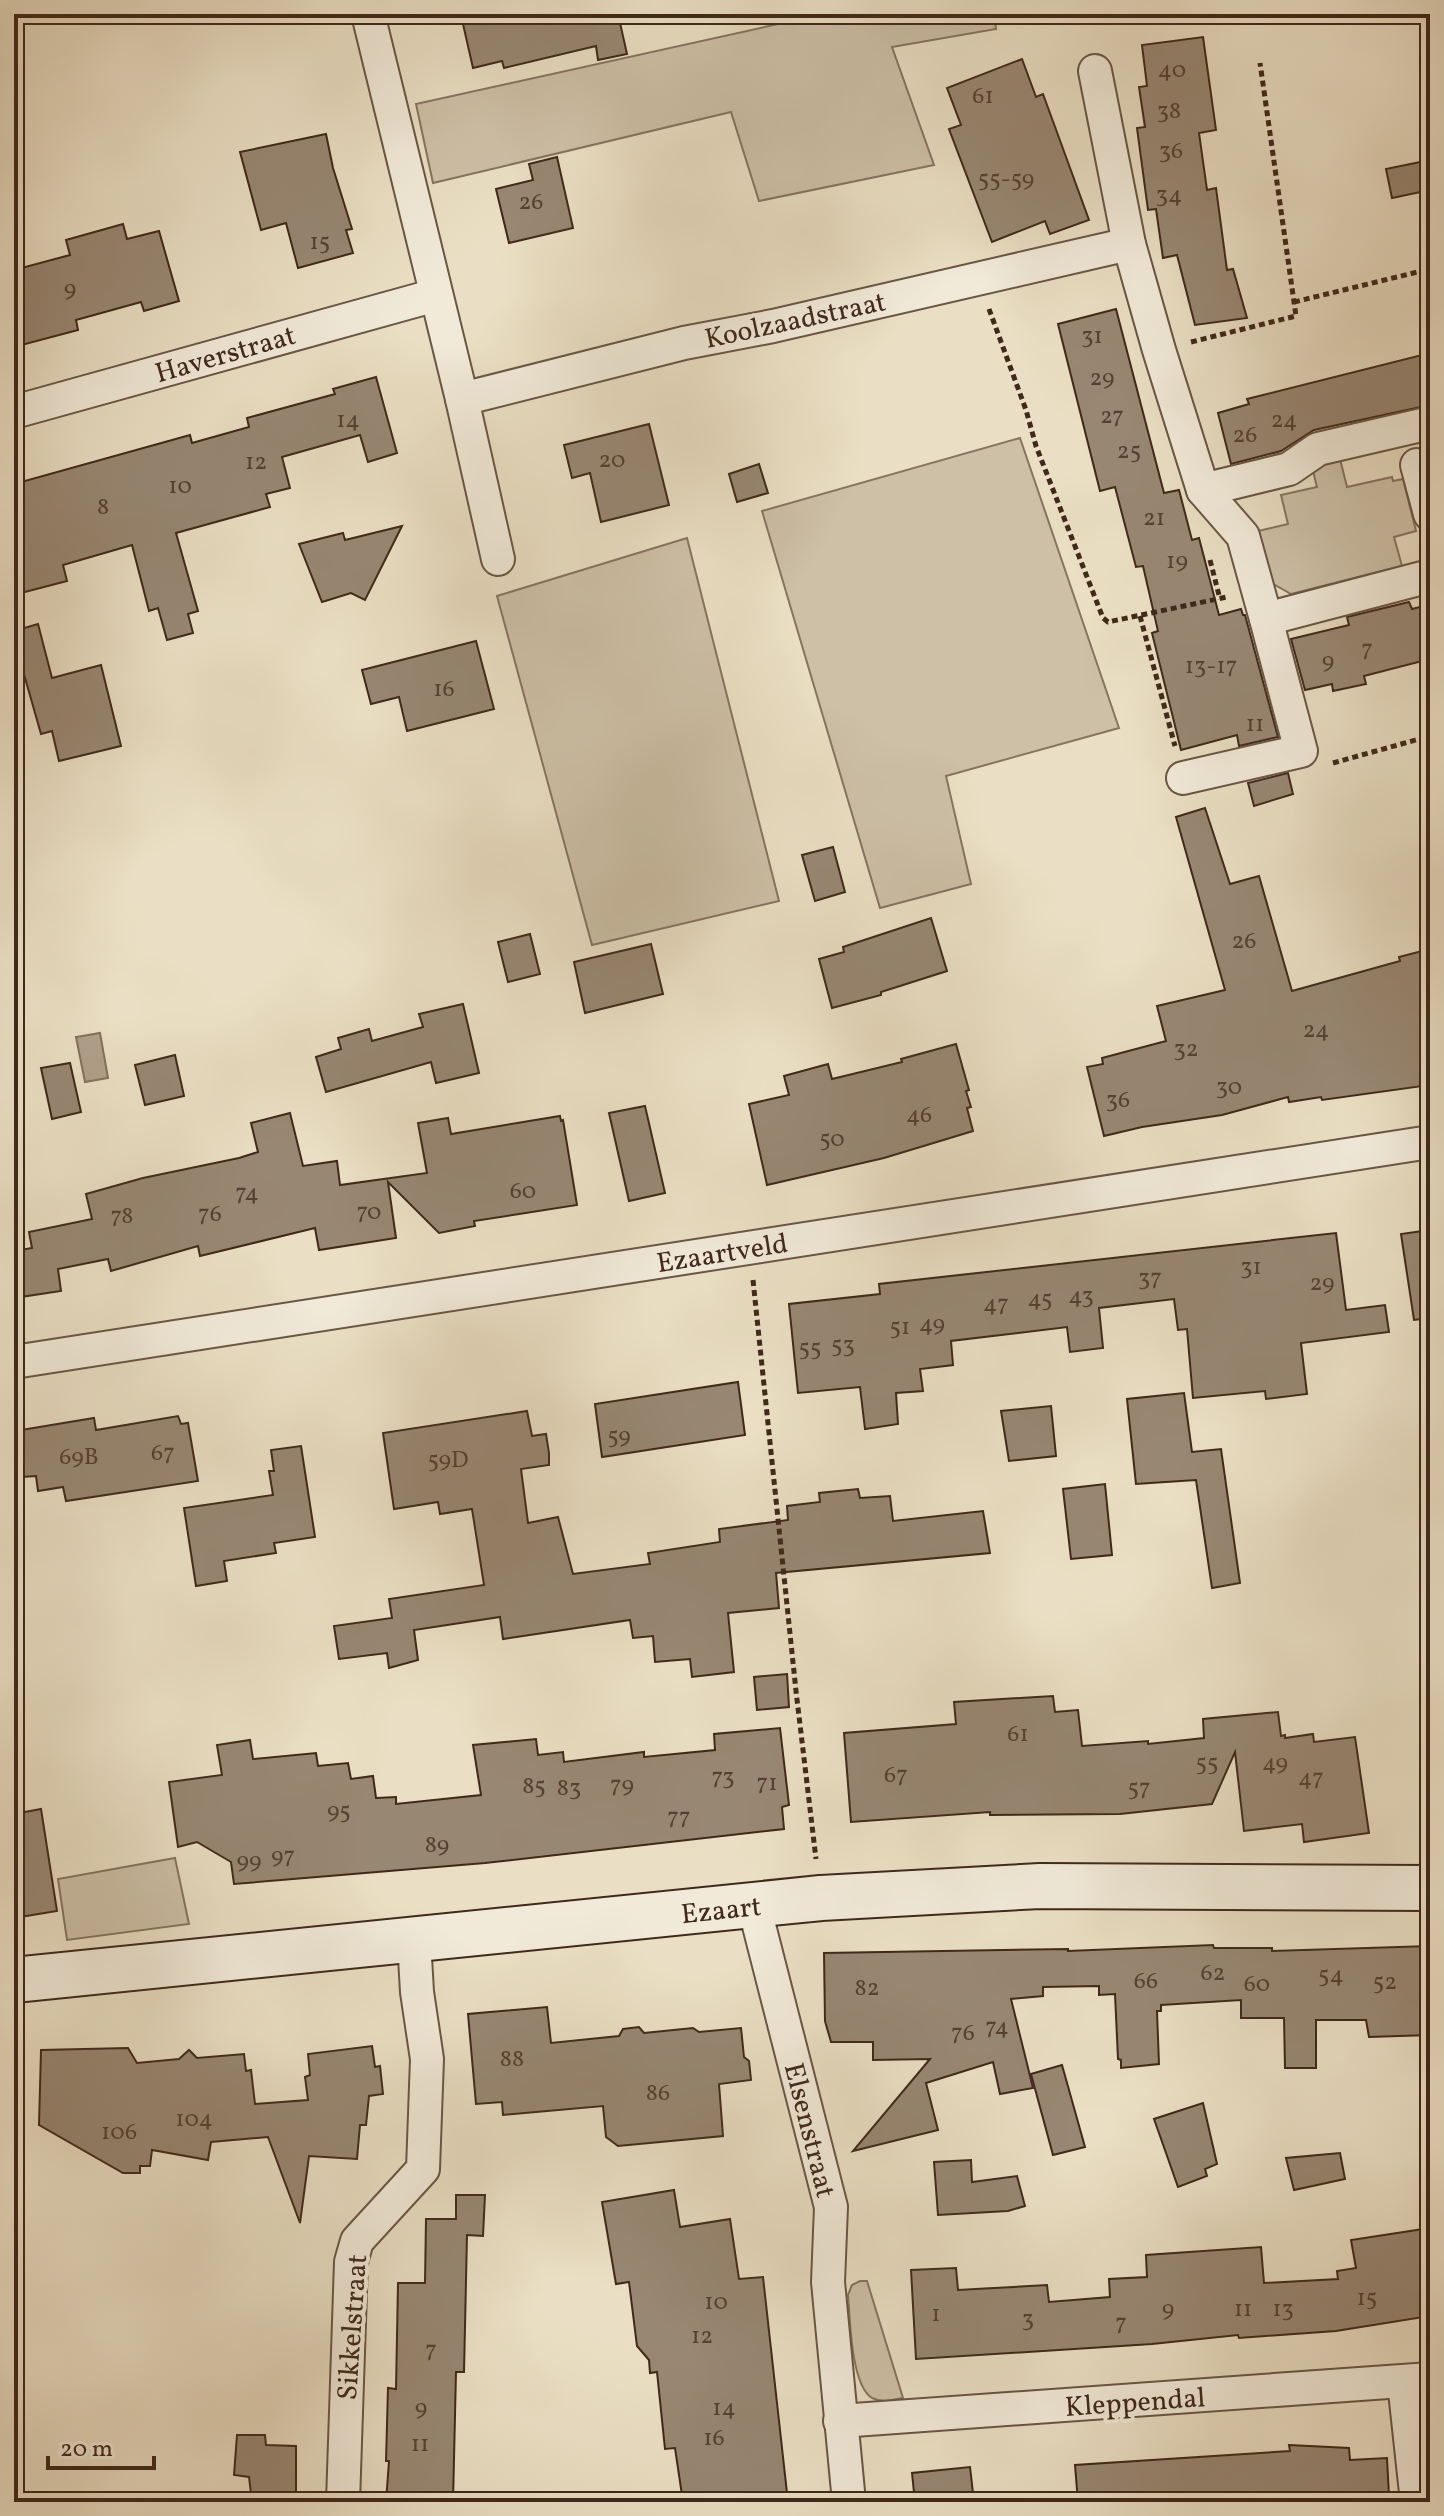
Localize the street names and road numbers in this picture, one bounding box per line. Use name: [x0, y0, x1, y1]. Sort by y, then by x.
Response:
street label: Koolzaadstraat: [701, 283, 890, 360]
street label: Haverstraat: [151, 317, 301, 394]
street label: Ezaartveld: [654, 1225, 791, 1284]
street label: Ezaart: [679, 1888, 763, 1935]
street label: Elsenstraat: [773, 2059, 844, 2202]
street label: Sikkelstraat: [329, 2253, 378, 2402]
street label: Kleppendal: [1064, 2379, 1207, 2428]

